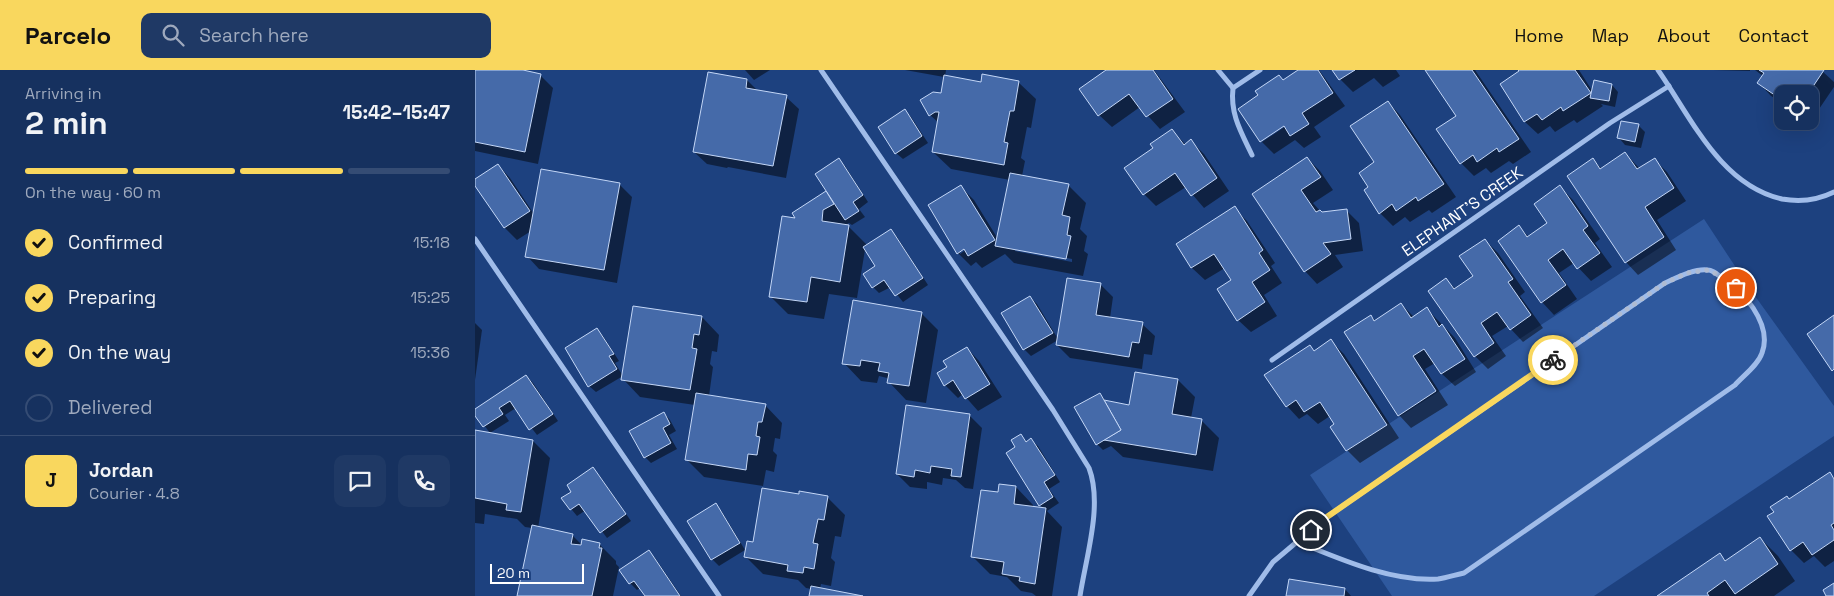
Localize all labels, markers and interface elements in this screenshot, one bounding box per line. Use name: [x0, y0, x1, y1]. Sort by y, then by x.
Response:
search box: [141, 13, 491, 58]
text: Parcelo: [25, 20, 111, 51]
icon: search: [159, 21, 187, 49]
text: Search here: [199, 23, 309, 48]
text: Home: [1515, 24, 1564, 47]
text: Map: [1592, 24, 1629, 47]
text: About: [1657, 24, 1711, 47]
text: Contact: [1739, 24, 1809, 47]
text: Arriving in: [25, 83, 102, 104]
map controls: [1774, 85, 1819, 130]
button: locate: [1774, 85, 1819, 130]
text: 15:42–15:47: [342, 100, 450, 125]
text: 2 min: [25, 103, 108, 143]
street label: ELEPHANT’S CREEK: [1398, 162, 1527, 261]
text: On the way · 60 m: [25, 182, 161, 203]
icon: check: [25, 229, 53, 257]
text: Confirmed: [68, 230, 163, 255]
text: 15:18: [413, 232, 450, 253]
pin: [1715, 267, 1757, 309]
icon: bag: [1722, 274, 1750, 302]
icon: check: [25, 284, 53, 312]
text: Preparing: [68, 285, 156, 310]
text: 15:25: [410, 287, 450, 308]
courier: [1528, 335, 1578, 385]
icon: check: [25, 339, 53, 367]
text: On the way: [68, 340, 171, 365]
text: 15:36: [410, 342, 450, 363]
icon: bike: [1539, 346, 1567, 374]
text: Delivered: [68, 395, 153, 420]
button: chat: [334, 455, 386, 507]
button: phone: [398, 455, 450, 507]
text: Jordan: [89, 458, 154, 483]
text: J: [45, 468, 57, 493]
text: Courier · 4.8: [89, 483, 180, 504]
pin: [1290, 509, 1332, 551]
icon: home: [1297, 516, 1325, 544]
scale bar: [490, 561, 584, 584]
text: 20 m: [497, 564, 530, 582]

